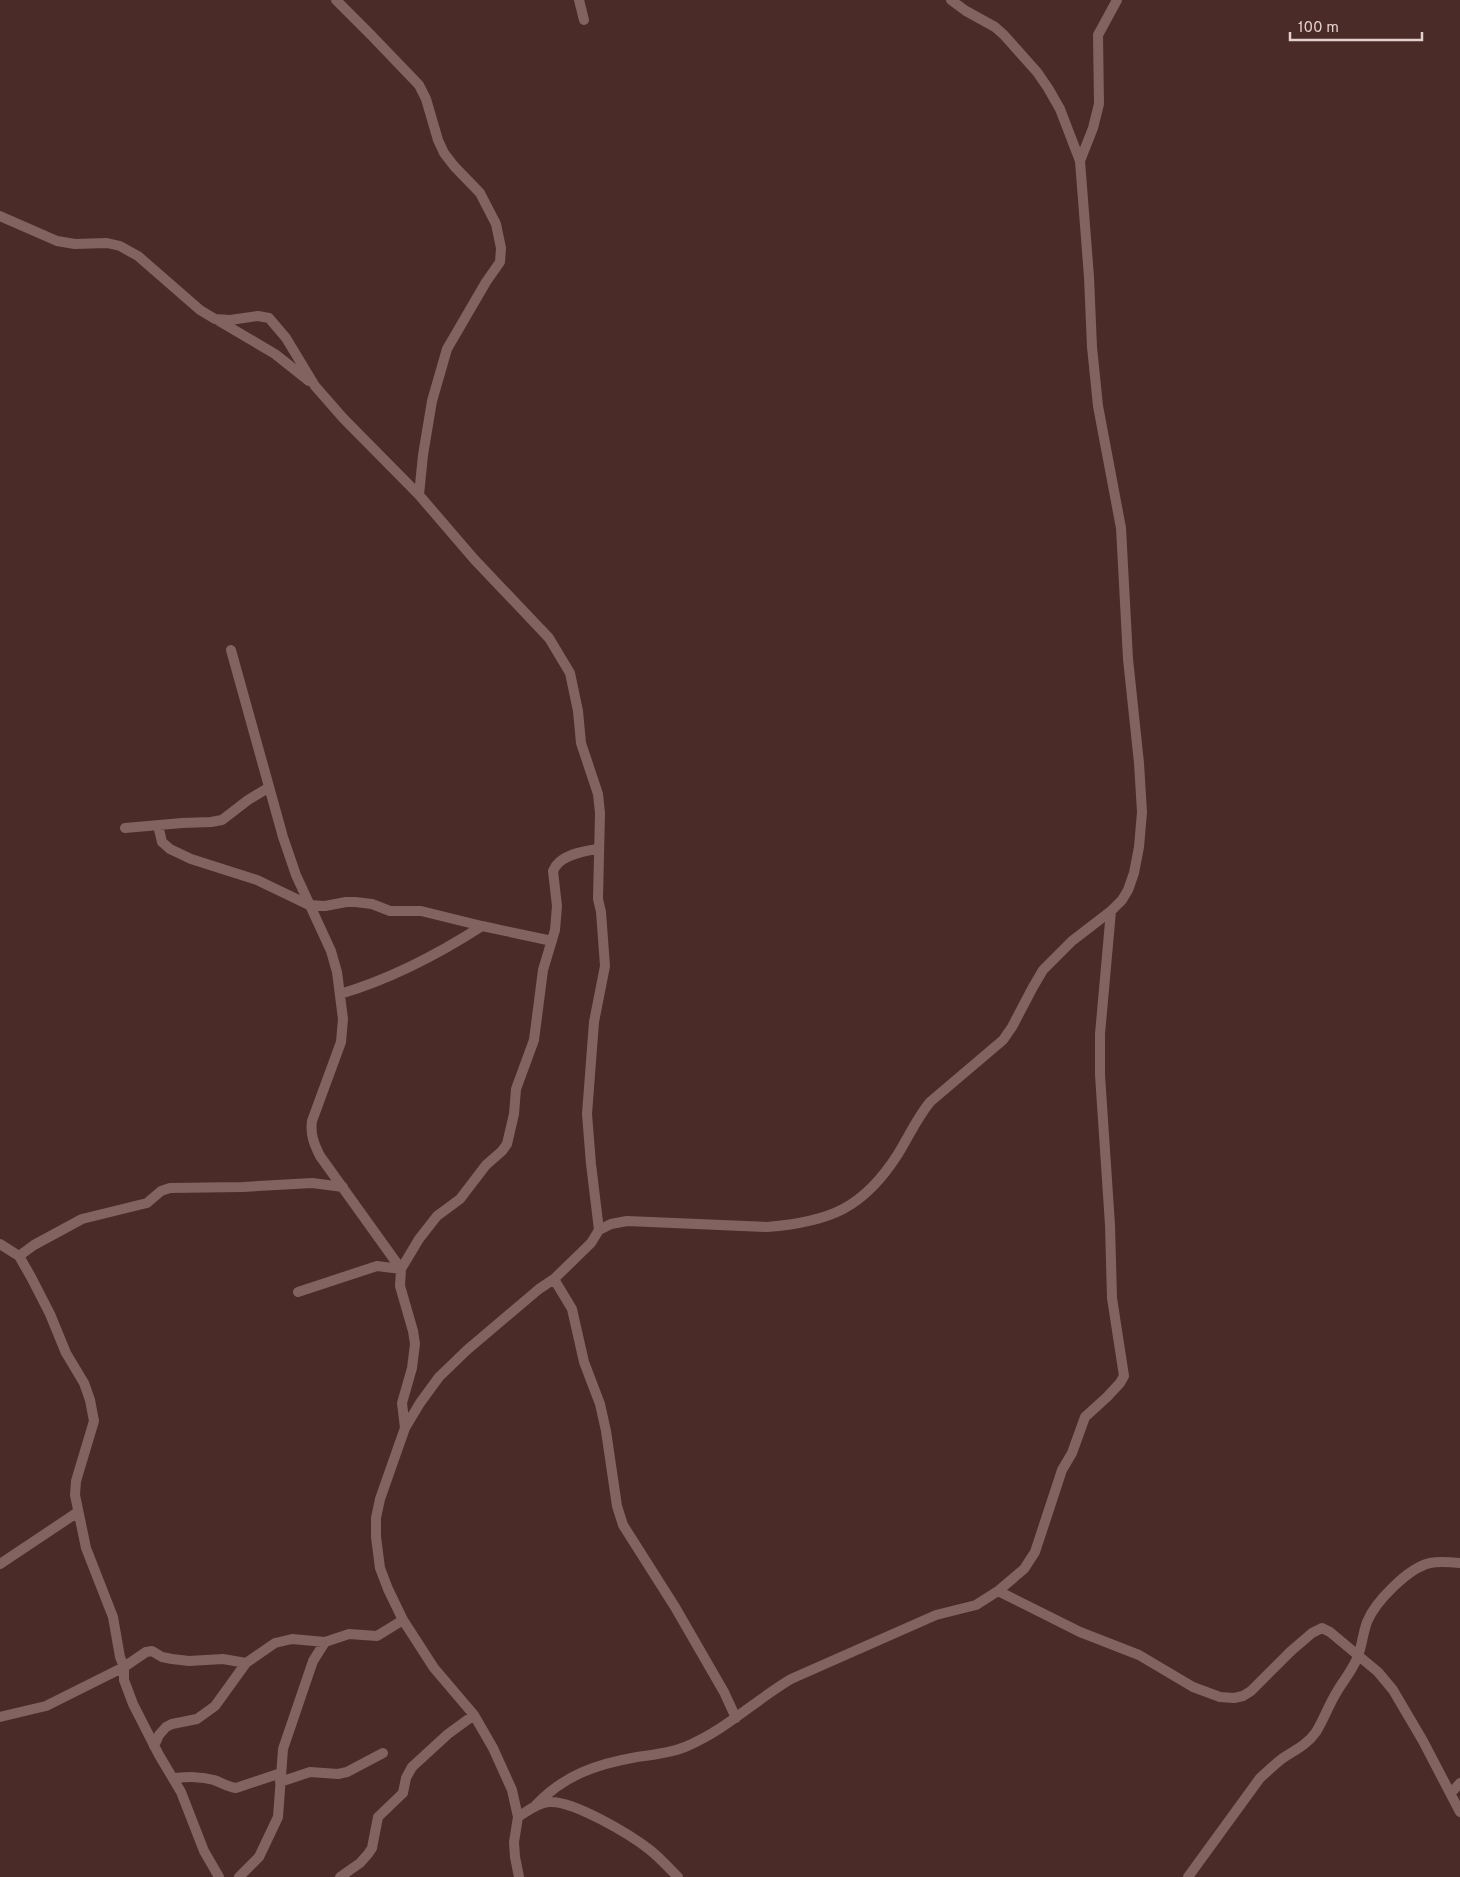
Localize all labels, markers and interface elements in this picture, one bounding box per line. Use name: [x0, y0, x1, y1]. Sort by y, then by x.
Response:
scale bar: [1290, 10, 1422, 42]
text: 100 m: [1298, 19, 1339, 38]

